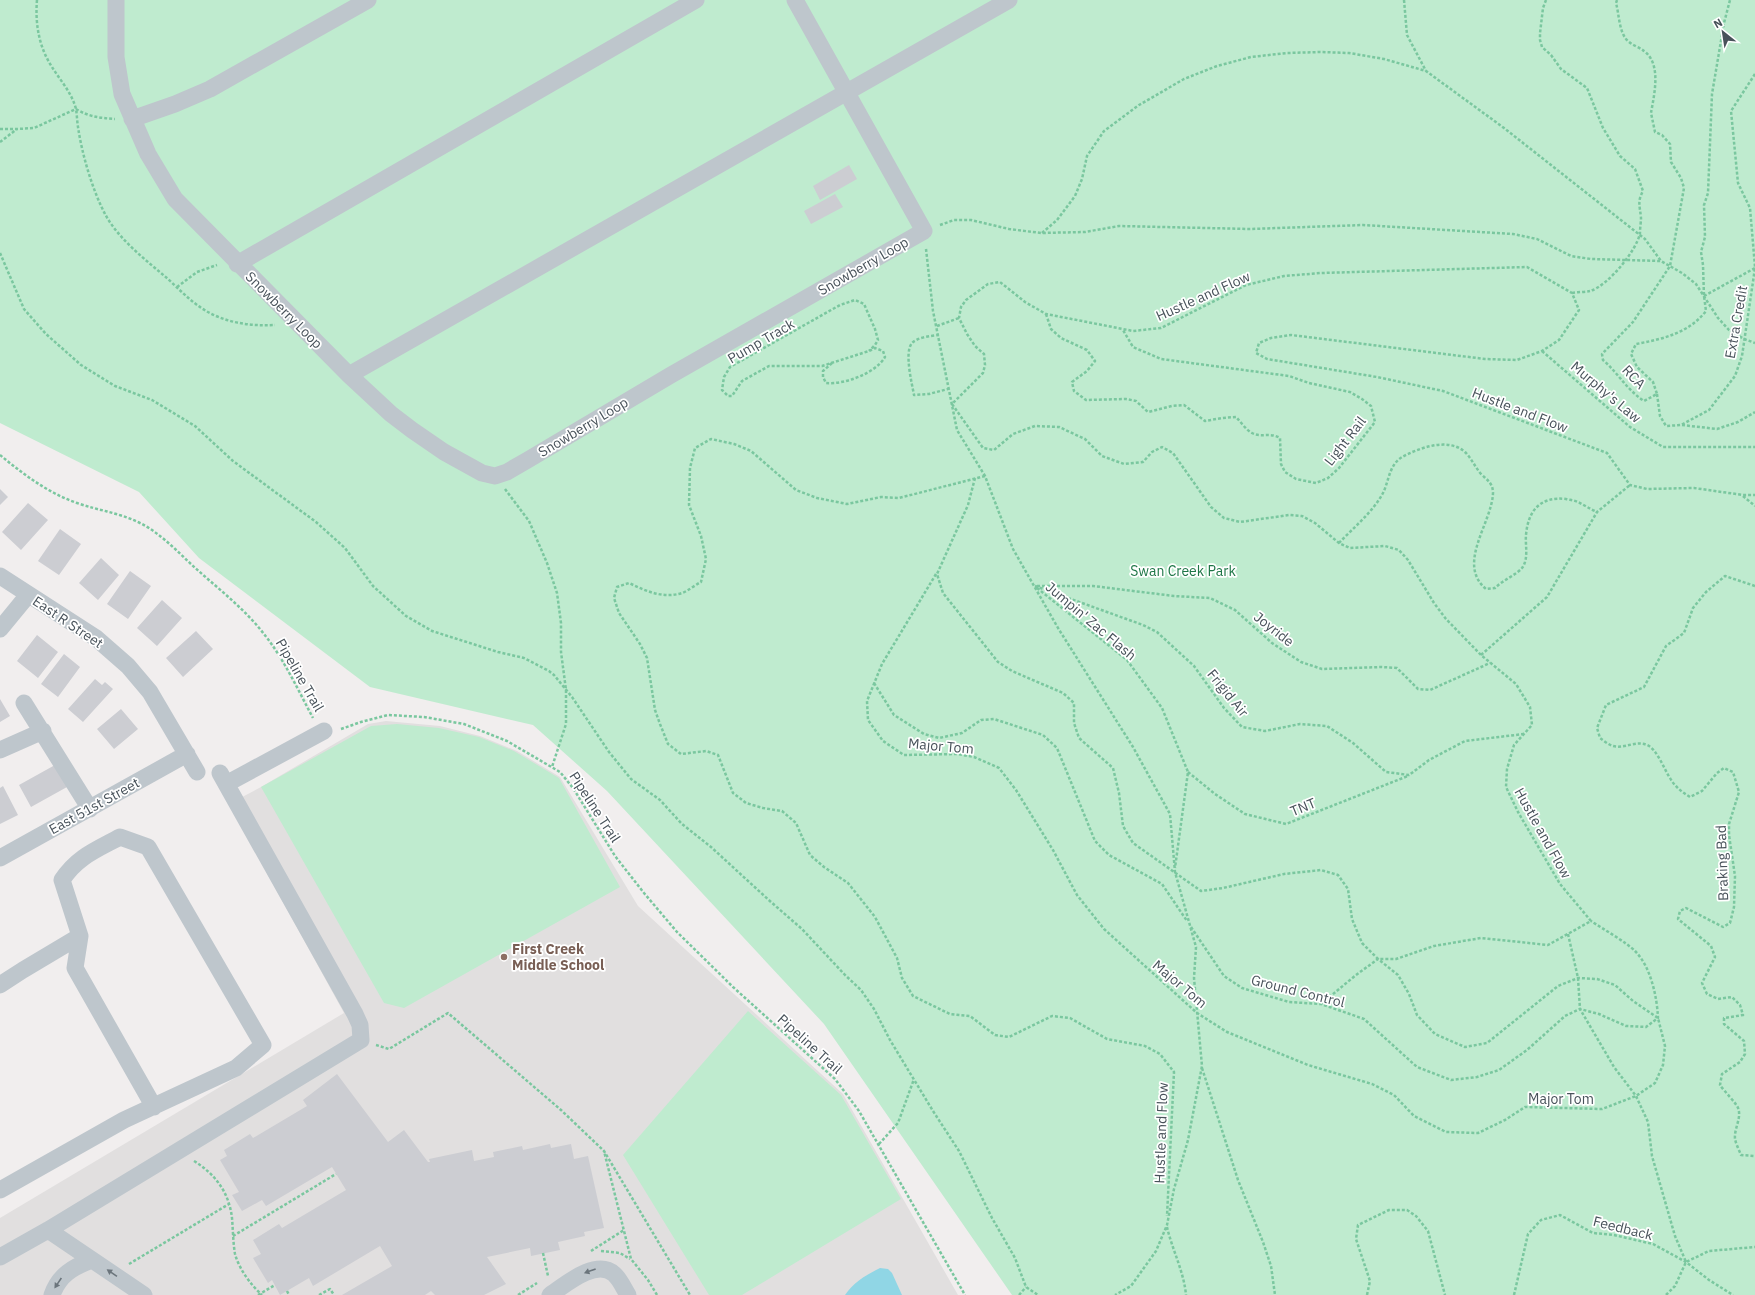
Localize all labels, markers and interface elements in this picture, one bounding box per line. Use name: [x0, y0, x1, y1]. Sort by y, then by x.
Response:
north arrow: [1703, 12, 1743, 52]
text: N: [1711, 15, 1725, 31]
street label: Snowberry Loop: [814, 233, 912, 299]
street label: Hustle and Flow: [1153, 267, 1253, 325]
street label: Snowberry Loop: [242, 268, 326, 352]
street label: Extra Credit: [1721, 284, 1751, 360]
street label: Pump Track: [724, 314, 798, 367]
street label: Murphy's Law: [1567, 357, 1645, 427]
street label: RCA: [1618, 361, 1650, 393]
street label: Hustle and Flow: [1469, 383, 1571, 437]
street label: Snowberry Loop: [535, 393, 631, 461]
street label: Light Rail: [1320, 413, 1370, 469]
park label: Swan Creek Park: [1130, 562, 1236, 580]
street label: Jumpin' Zac Flash: [1042, 578, 1140, 664]
street label: East R Street: [29, 592, 107, 652]
street label: Joyride: [1250, 608, 1298, 651]
street label: Pipeline Trail: [272, 635, 328, 715]
street label: Frigid Air: [1203, 666, 1253, 720]
street label: Major Tom: [907, 734, 975, 758]
street label: Pipeline Trail: [565, 768, 625, 846]
street label: East 51st Street: [46, 774, 142, 838]
street label: Hustle and Flow: [1511, 784, 1576, 882]
street label: TNT: [1288, 794, 1318, 820]
street label: Braking Bad: [1712, 825, 1732, 901]
place label: First Creek Middle School: [512, 940, 604, 974]
marker: First Creek Middle School: [499, 952, 509, 962]
street label: Major Tom: [1149, 956, 1211, 1012]
street label: Ground Control: [1249, 971, 1347, 1011]
street label: Pipeline Trail: [774, 1010, 846, 1078]
street label: Hustle and Flow: [1150, 1082, 1172, 1184]
street label: Major Tom: [1528, 1090, 1594, 1108]
street label: Feedback: [1591, 1212, 1655, 1244]
one-way arrow: [106, 1269, 117, 1277]
one-way arrow: [583, 1269, 595, 1275]
one-way arrow: [55, 1277, 62, 1289]

